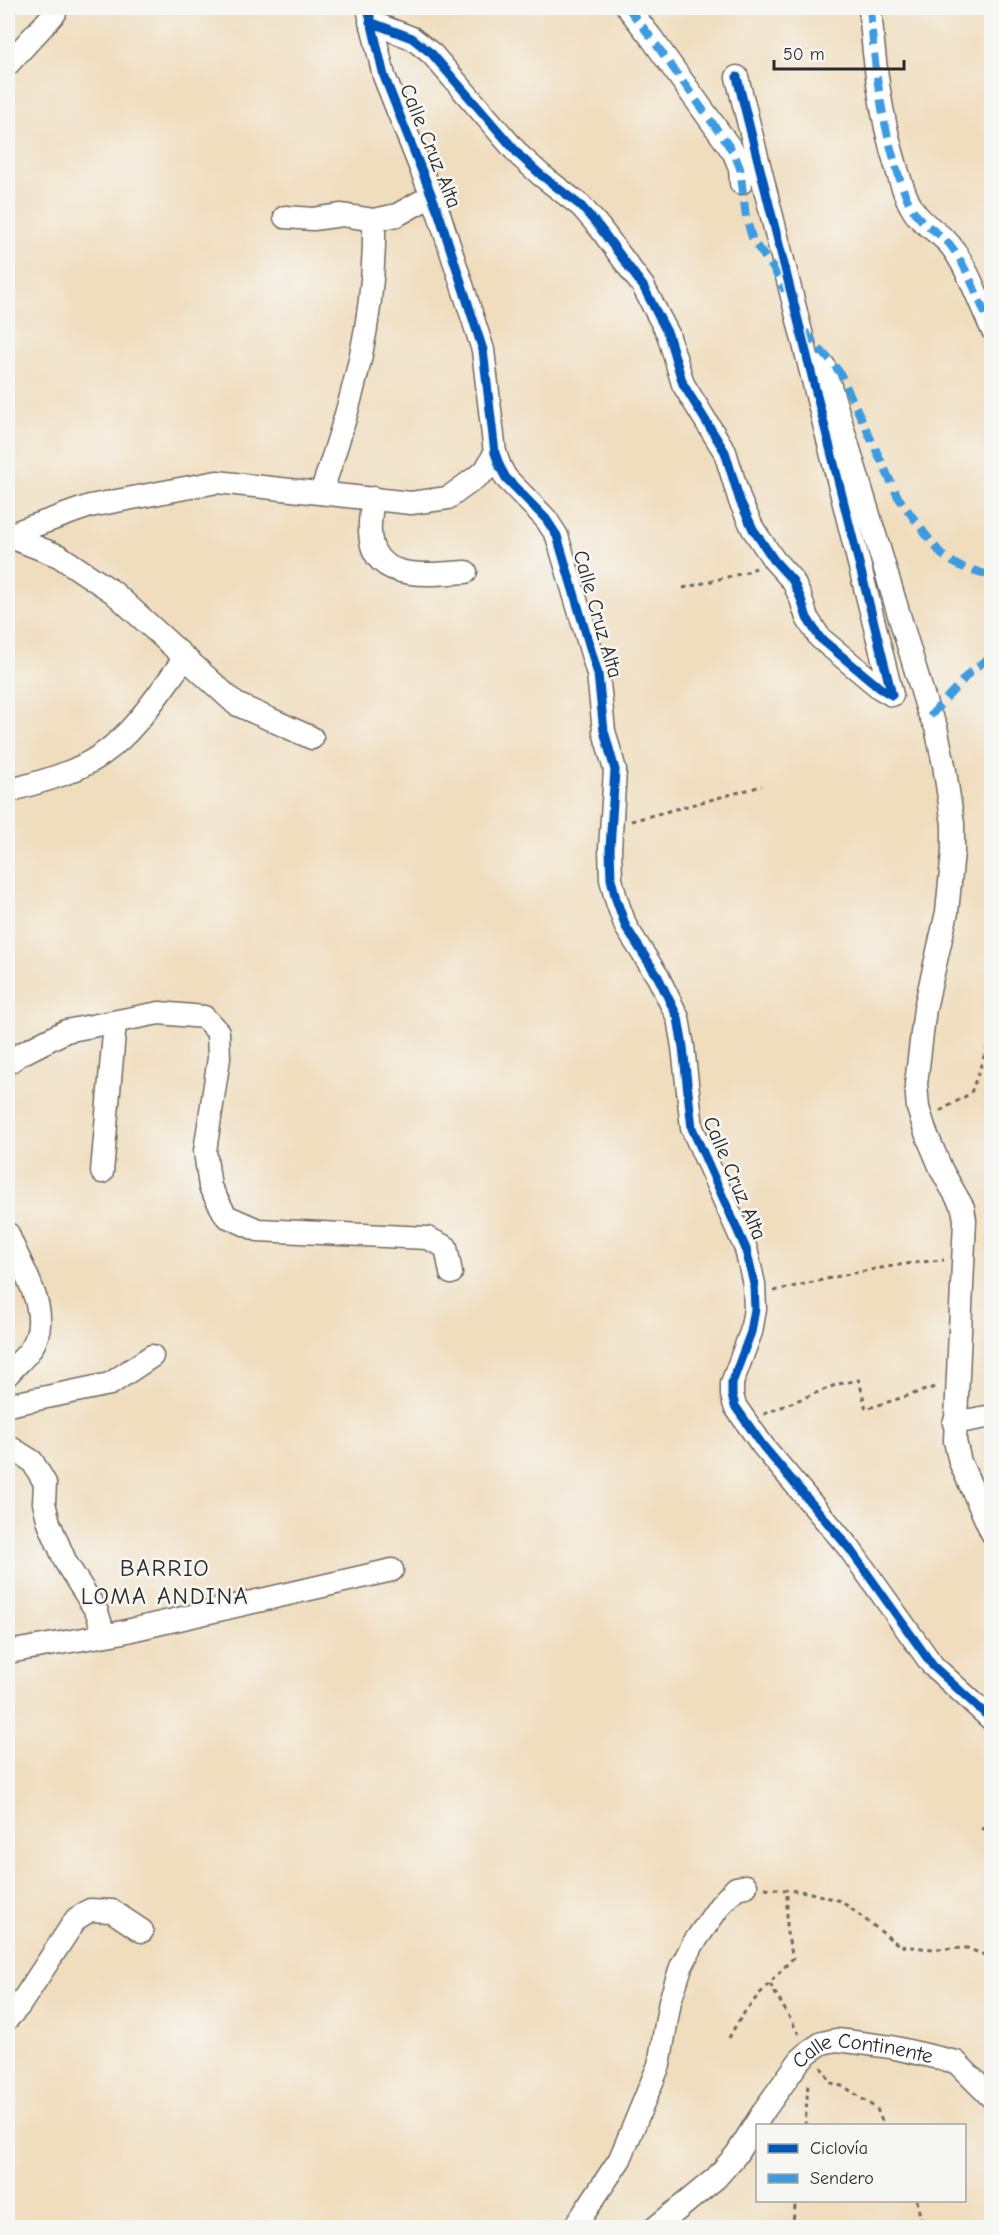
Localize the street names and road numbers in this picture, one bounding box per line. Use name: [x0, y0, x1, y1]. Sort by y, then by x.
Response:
street label: Calle Cruz Alta: [395, 80, 467, 212]
street label: Calle Cruz Alta: [568, 547, 628, 681]
street label: Calle Cruz Alta: [698, 1113, 772, 1243]
street label: Calle Continente: [787, 2028, 935, 2073]

